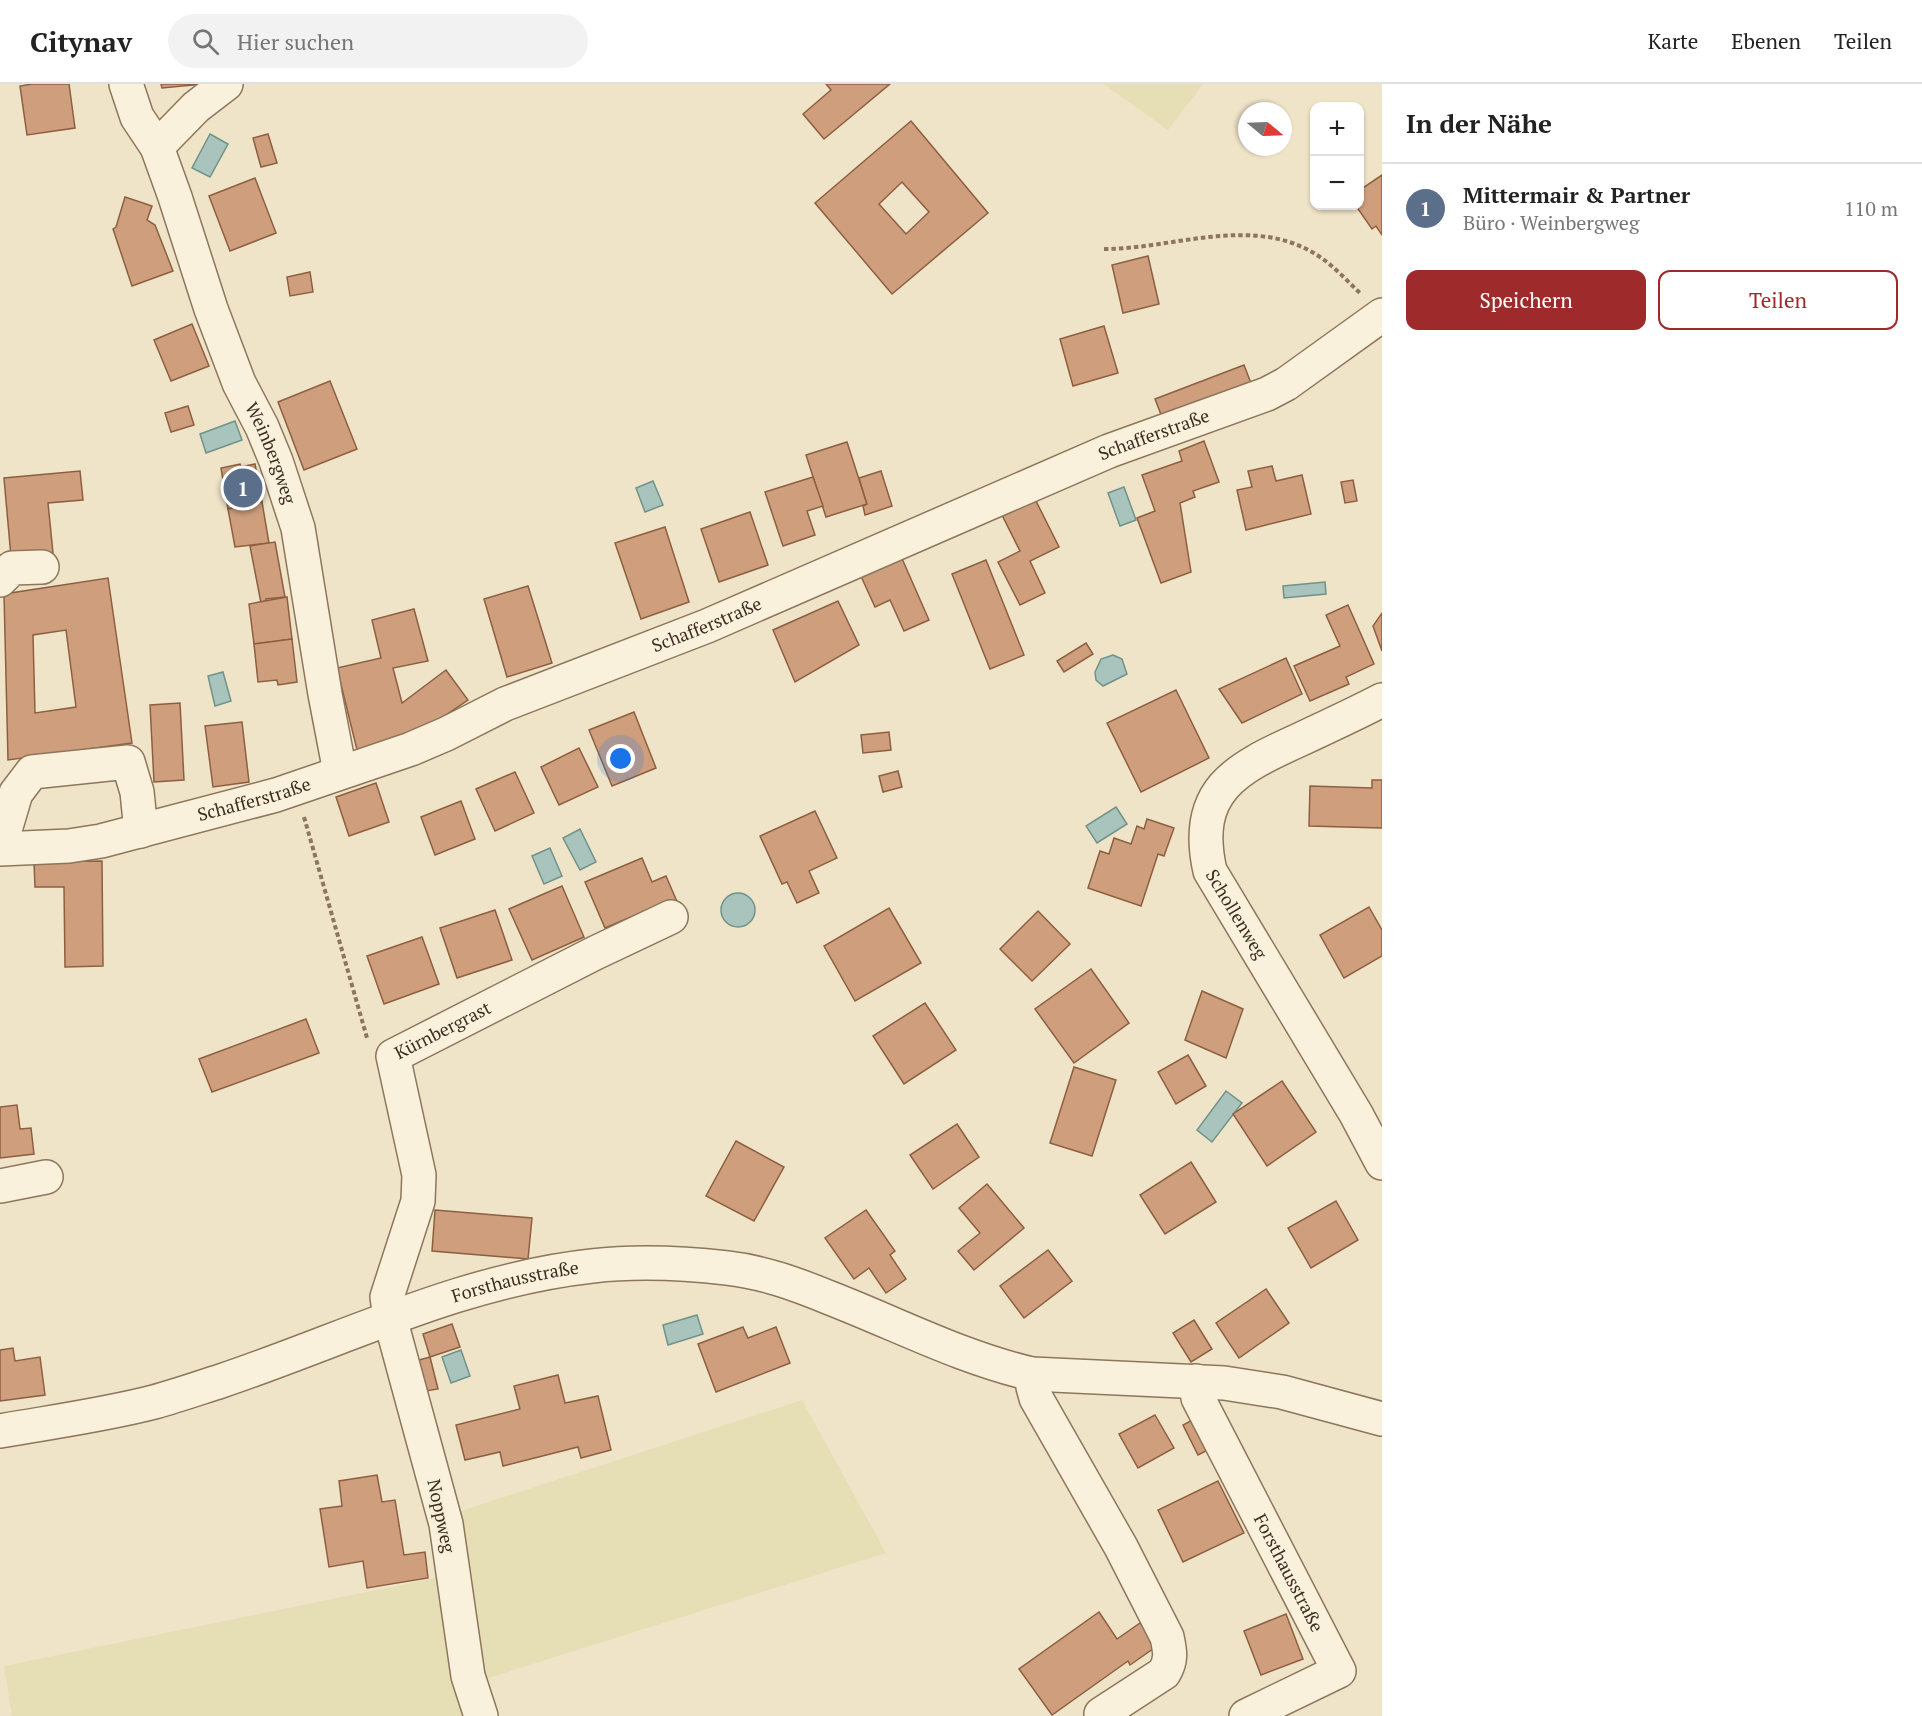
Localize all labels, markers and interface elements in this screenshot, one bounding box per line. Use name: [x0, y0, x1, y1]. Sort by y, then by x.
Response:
search box: [168, 14, 588, 68]
text: Citynav: [30, 23, 132, 60]
icon: search: [189, 25, 222, 58]
text: Hier suchen: [237, 27, 354, 56]
text: Karte: [1648, 27, 1698, 55]
text: Ebenen: [1731, 27, 1801, 55]
text: Teilen: [1834, 27, 1892, 55]
north arrow: [1238, 102, 1292, 156]
map controls: [1310, 102, 1364, 210]
button: +: [1310, 102, 1364, 156]
text: In der Nähe: [1406, 106, 1552, 140]
button: −: [1310, 156, 1364, 210]
text: Mittermair & Partner: [1463, 180, 1690, 209]
text: 1: [1420, 195, 1431, 222]
text: 110 m: [1844, 195, 1898, 222]
text: Büro · Weinbergweg: [1463, 209, 1639, 236]
button: Speichern: [1406, 270, 1646, 330]
button: Teilen: [1658, 270, 1898, 330]
street label: Weinbergweg: [240, 398, 302, 507]
street label: Schafferstraße: [1094, 403, 1213, 465]
pin: 1: [224, 466, 262, 510]
street label: Schafferstraße: [648, 591, 765, 657]
your location: [606, 744, 635, 773]
street label: Schafferstraße: [195, 771, 314, 826]
street label: Schollenweg: [1201, 865, 1273, 964]
street label: Kürnbergrast: [390, 995, 495, 1064]
street label: Forsthausstraße: [448, 1255, 580, 1307]
street label: Noppweg: [422, 1477, 462, 1555]
street label: Forsthausstraße: [1249, 1509, 1330, 1636]

